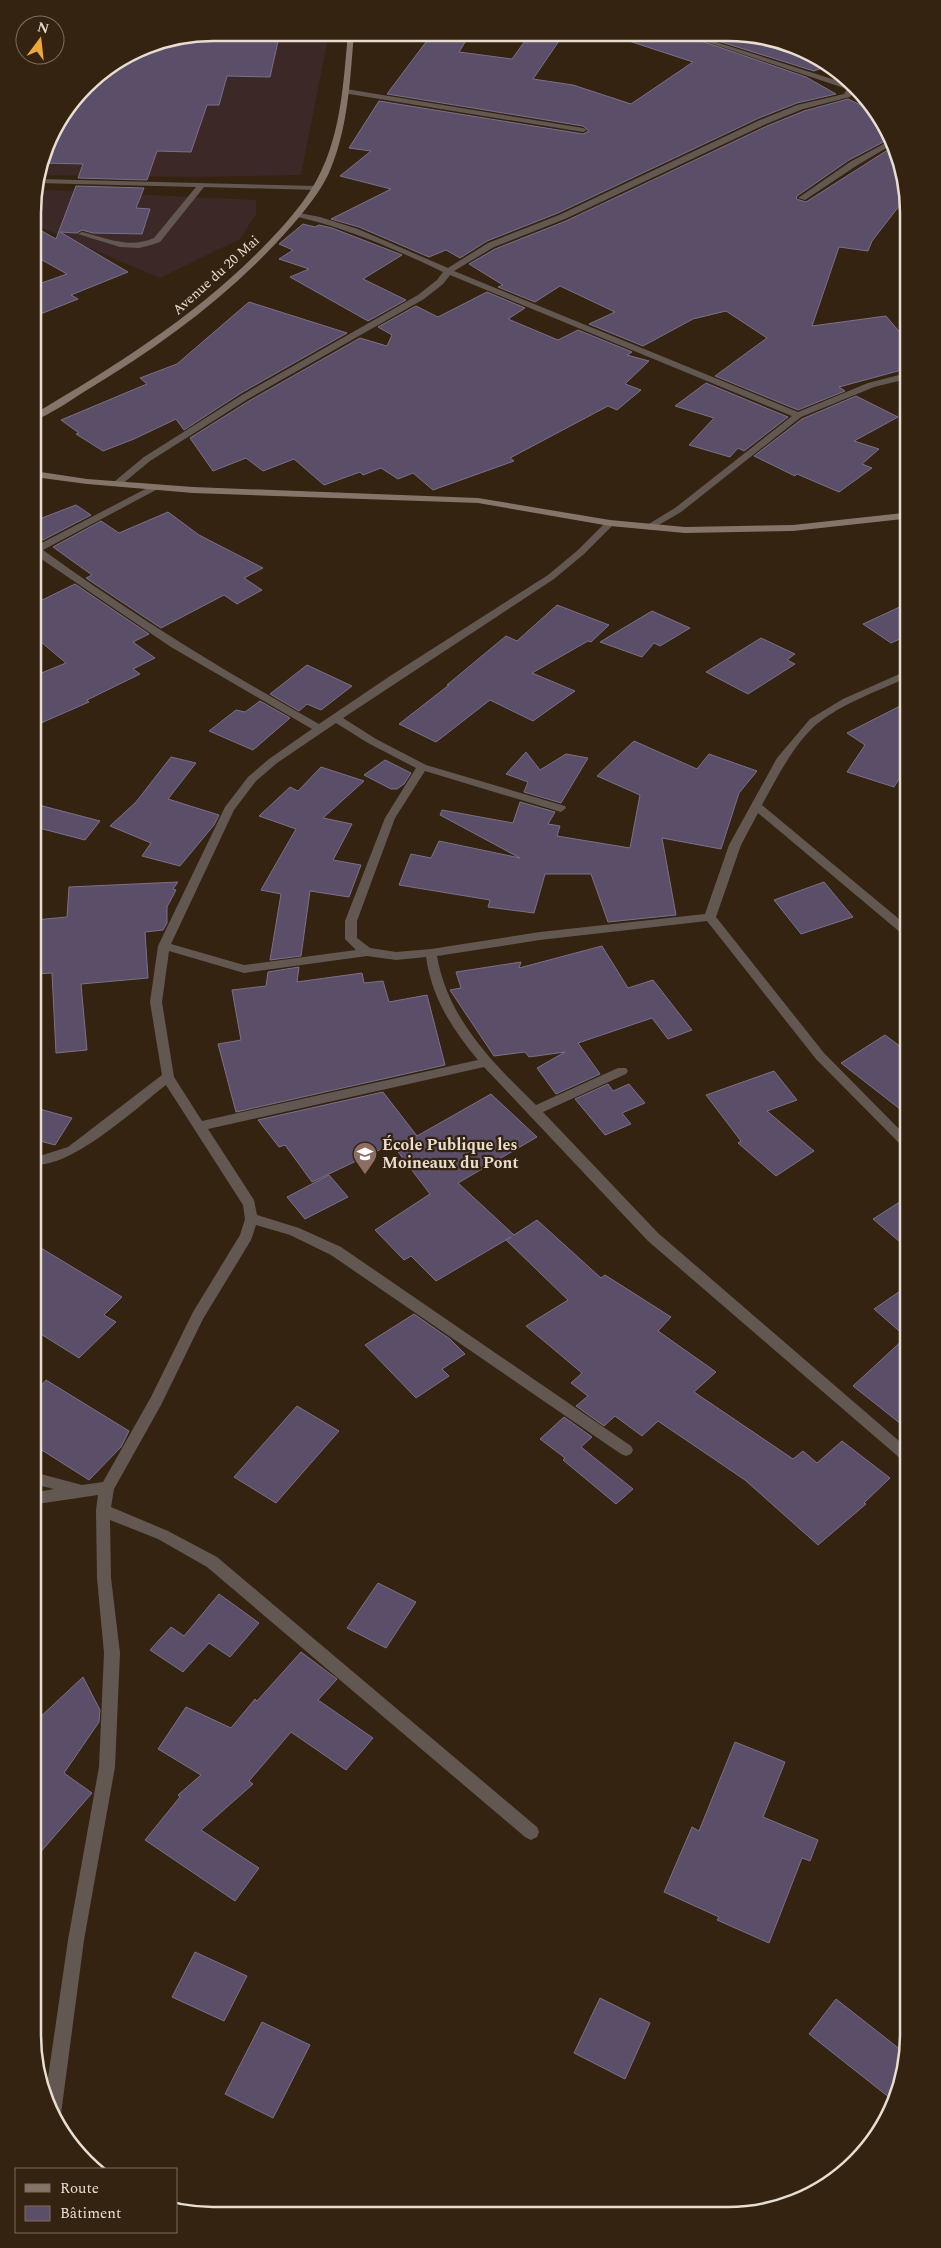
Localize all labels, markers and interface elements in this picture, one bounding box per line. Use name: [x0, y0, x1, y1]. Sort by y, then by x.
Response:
north arrow: [15, 15, 65, 65]
text: N: [35, 16, 51, 40]
street label: Avenue du 20 Mai: [168, 230, 264, 320]
place label: École Publique les Moineaux du Pont: [382, 1133, 519, 1175]
school or university icon: École Publique les Moineaux du Pont: [352, 1141, 378, 1175]
legend: [15, 2168, 178, 2233]
text: Route: [60, 2177, 99, 2200]
text: Bâtiment: [60, 2202, 121, 2225]

